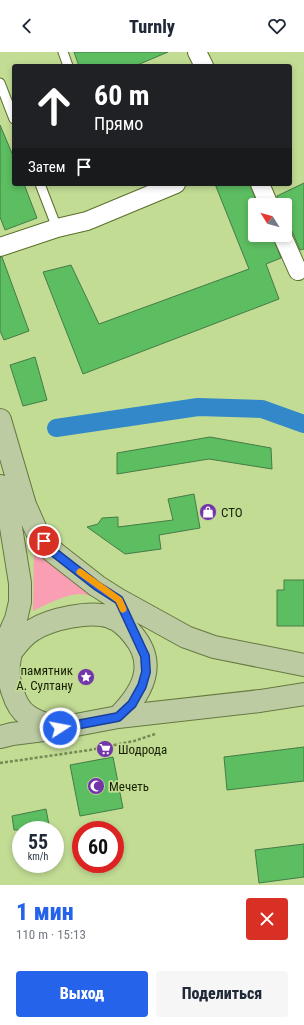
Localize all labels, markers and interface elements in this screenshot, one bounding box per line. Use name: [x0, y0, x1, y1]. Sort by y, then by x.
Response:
icon: back: [16, 15, 38, 37]
icon: heart: [266, 15, 288, 37]
text: Turnly: [129, 16, 175, 37]
text: 60 m: [94, 79, 150, 112]
icon: ahead: [28, 80, 80, 132]
text: Прямо: [94, 113, 143, 134]
icon: arrive: [73, 156, 95, 178]
text: Затем: [28, 158, 65, 176]
north arrow: [248, 198, 292, 242]
map controls: [248, 198, 292, 242]
shop icon: СТО: [198, 502, 218, 522]
place label: СТО: [221, 505, 243, 520]
pin: [27, 524, 61, 558]
icon: arrive: [33, 530, 55, 552]
place label: памятник А. Султану: [16, 663, 74, 693]
place icon: памятник А. Султану: [76, 667, 96, 687]
position arrow: [39, 707, 81, 749]
supermarket icon: Шодрода: [95, 739, 115, 759]
place label: Шодрода: [118, 742, 167, 757]
mosque icon: Мечеть: [86, 776, 106, 796]
place label: Мечеть: [109, 779, 149, 794]
speed limit sign: 60: [72, 821, 124, 873]
text: 55: [28, 830, 48, 854]
text: km/h: [28, 851, 48, 862]
text: 1 мин: [16, 898, 74, 926]
button: close: [246, 898, 288, 940]
text: 110 m · 15:13: [16, 927, 86, 942]
button: Выход: [16, 971, 148, 1017]
button: Поделиться: [156, 971, 288, 1017]

